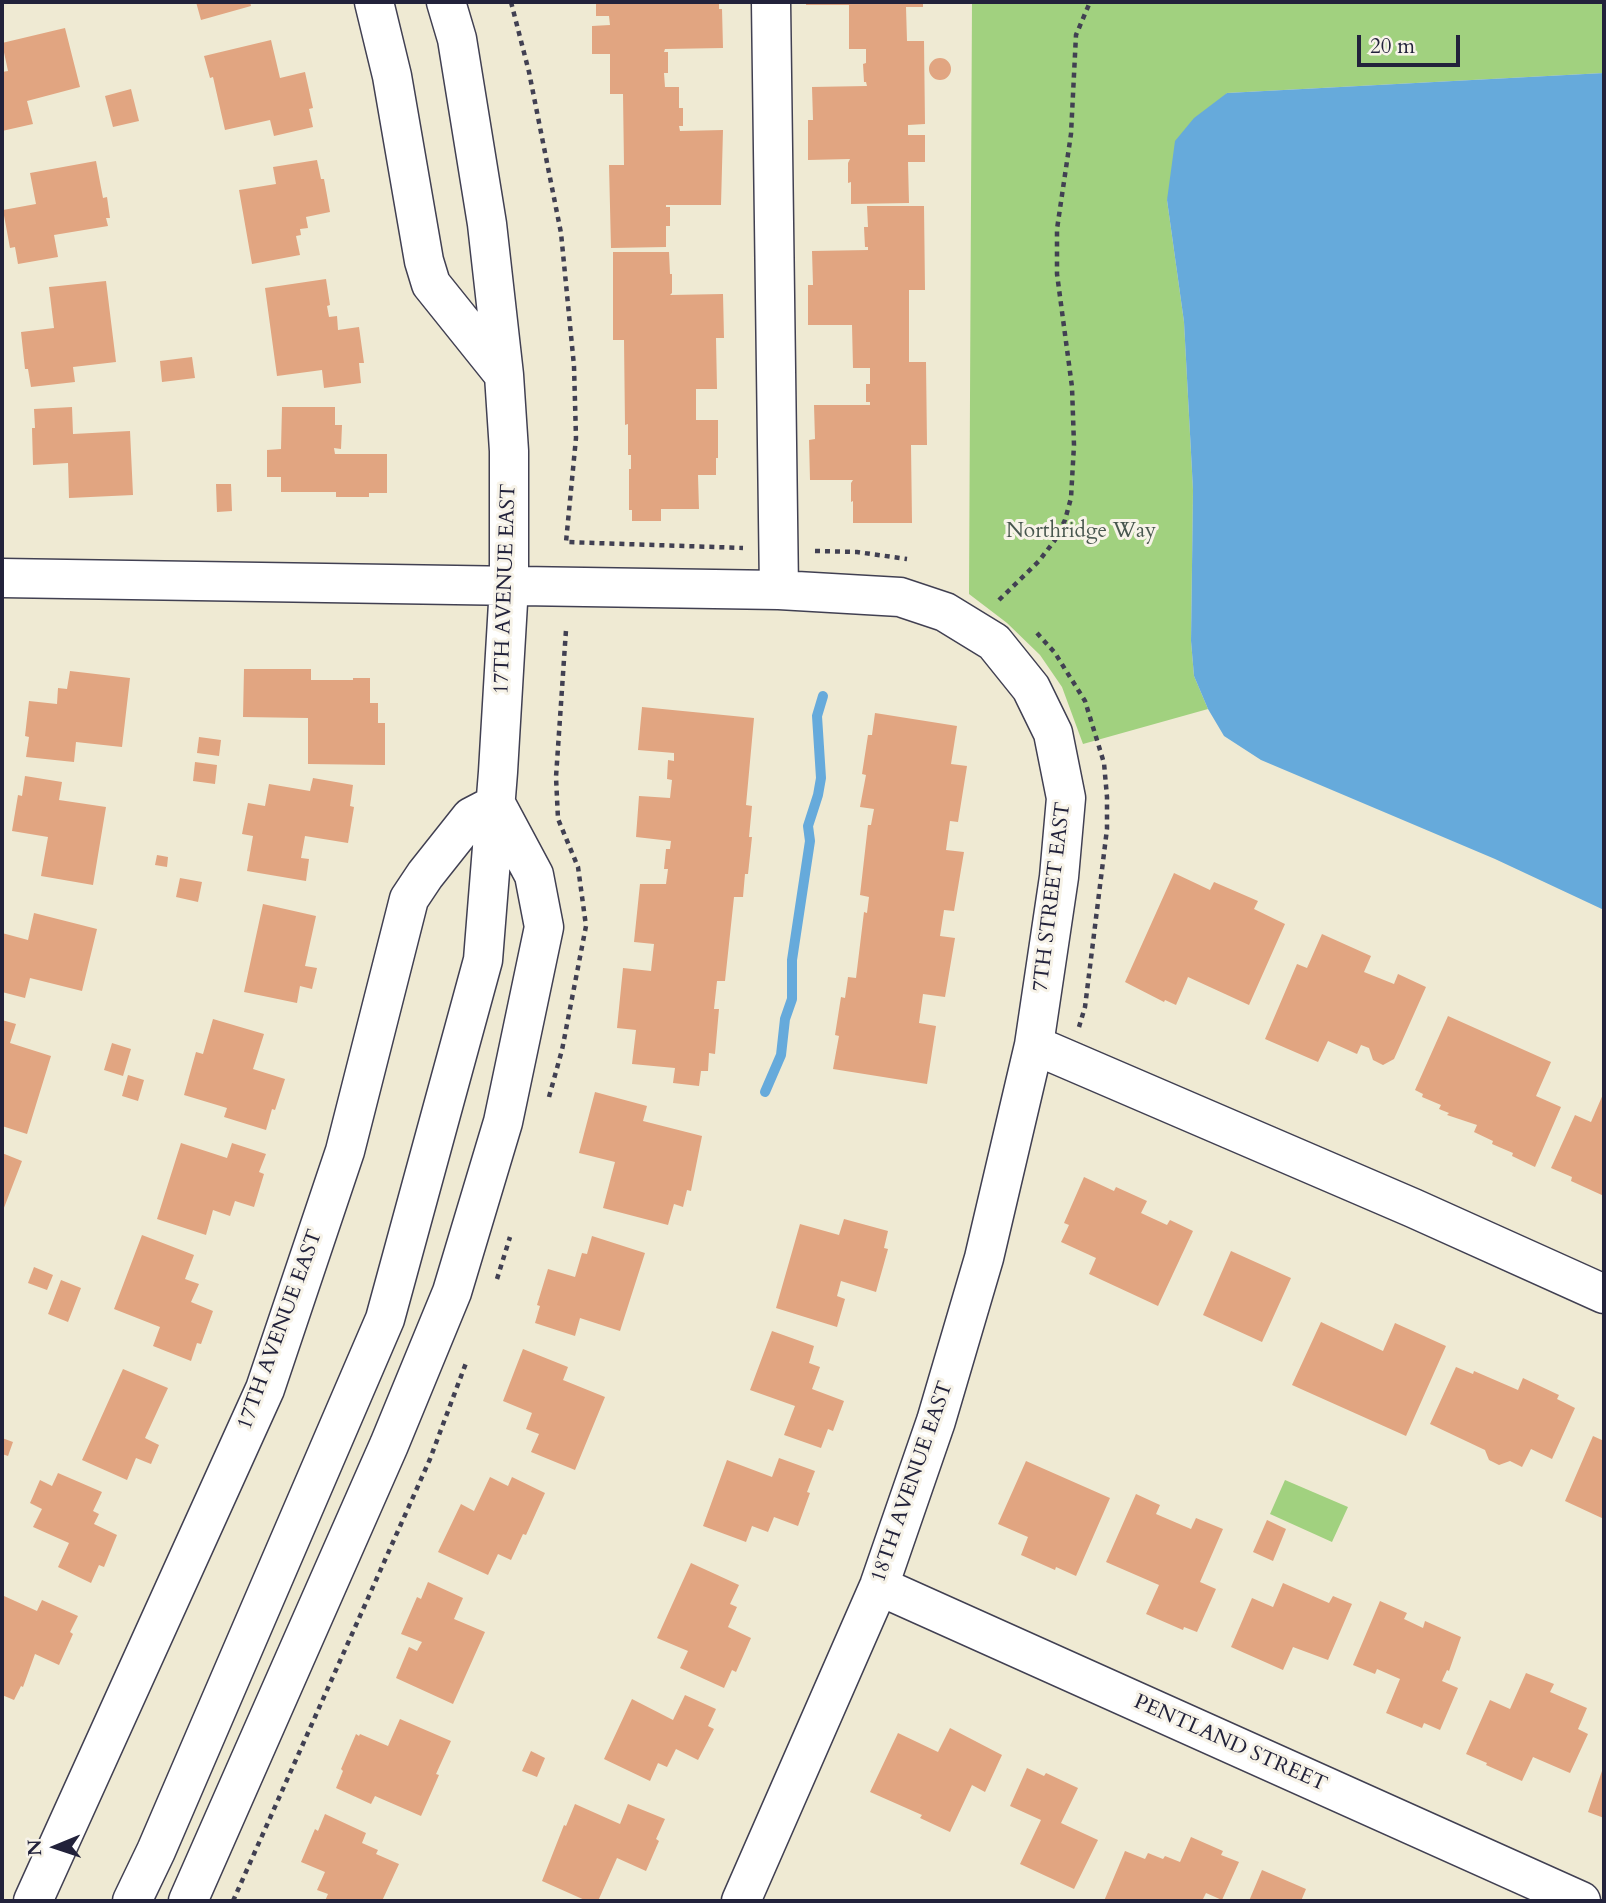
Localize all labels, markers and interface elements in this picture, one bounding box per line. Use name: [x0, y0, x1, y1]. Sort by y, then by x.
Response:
scale bar: [1361, 21, 1464, 65]
text: 20 m: [1370, 32, 1415, 61]
street label: 17TH AVENUE EAST: [490, 483, 522, 695]
park label: Northridge Way: [1006, 519, 1156, 545]
street label: 7TH STREET EAST: [1029, 801, 1077, 993]
street label: 17TH AVENUE EAST: [233, 1227, 329, 1433]
street label: 18TH AVENUE EAST: [867, 1378, 959, 1586]
street label: PENTLAND STREET: [1130, 1690, 1330, 1798]
north arrow: [21, 1812, 91, 1882]
text: N: [22, 1839, 48, 1856]

